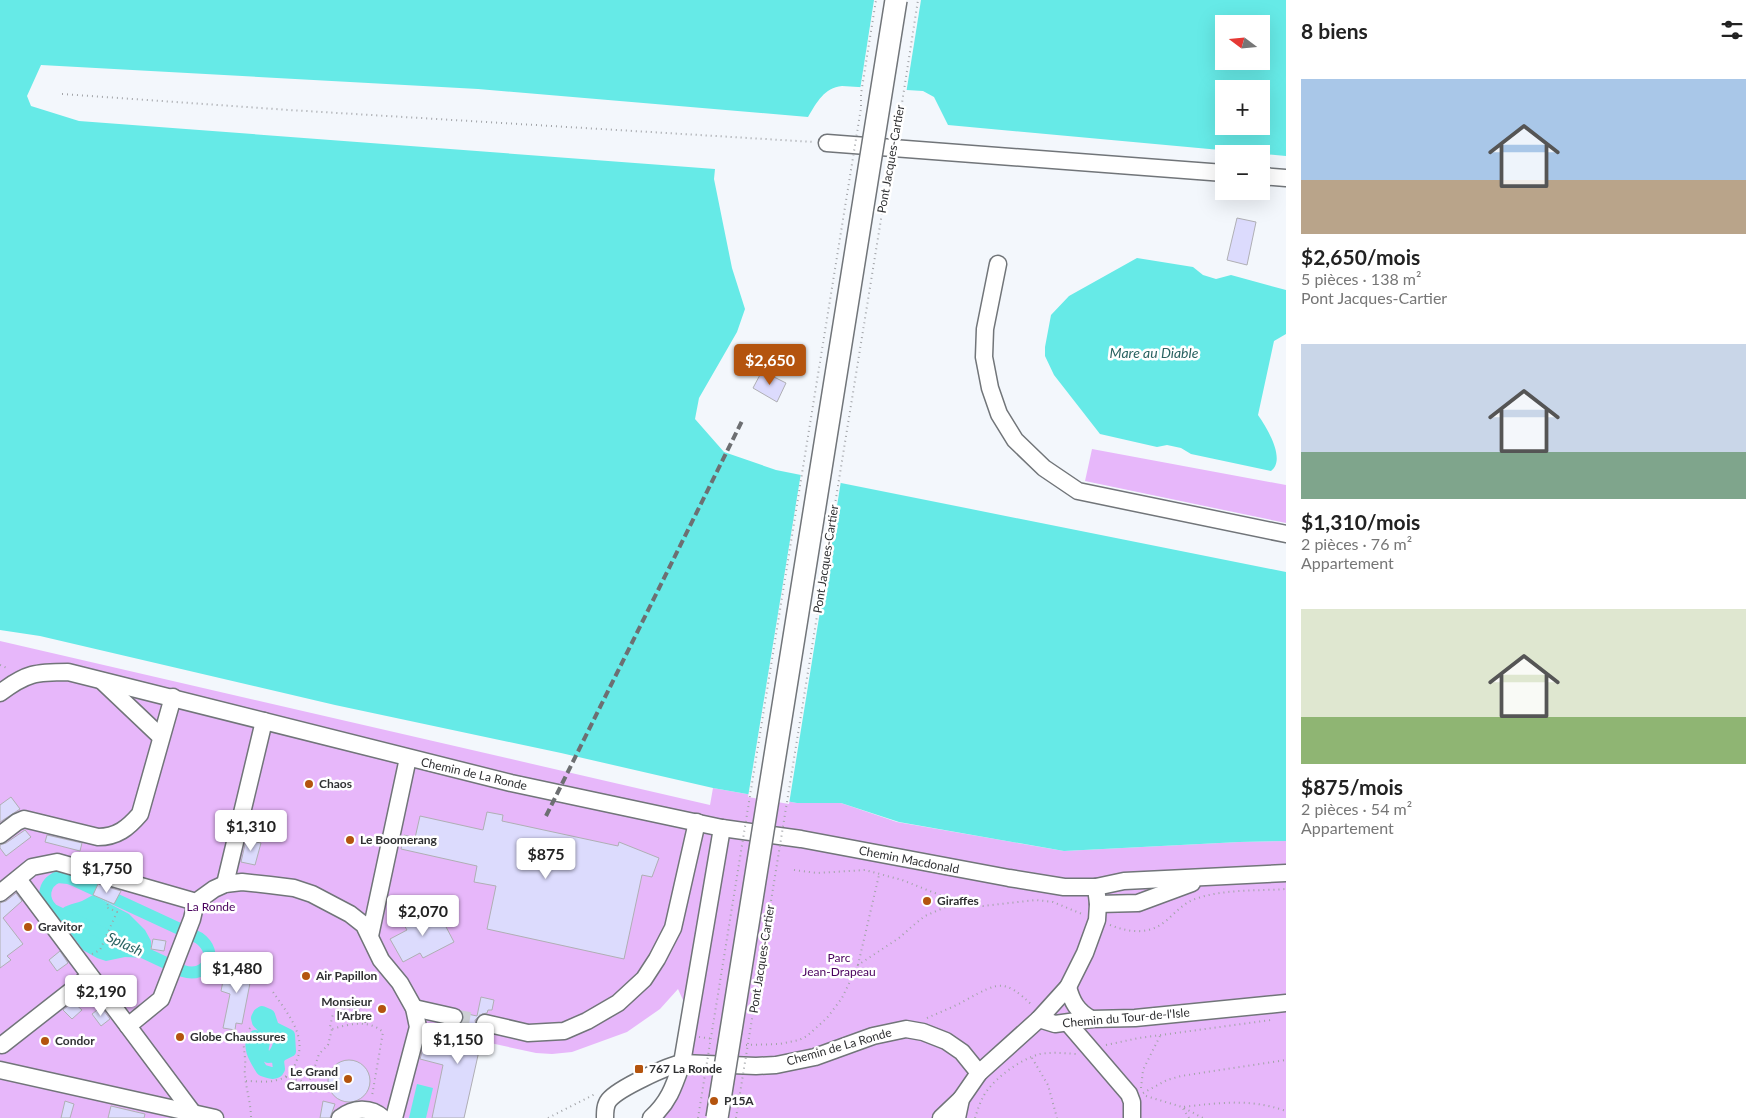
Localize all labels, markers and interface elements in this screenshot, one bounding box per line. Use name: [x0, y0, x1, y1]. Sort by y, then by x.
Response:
north arrow: [1215, 15, 1270, 70]
map controls: [1215, 15, 1270, 200]
icon: filters: [1718, 16, 1746, 44]
text: 8 biens: [1301, 18, 1368, 43]
button: +: [1215, 80, 1270, 135]
street label: Pont Jacques-Cartier: [874, 103, 908, 214]
icon: home: [1479, 111, 1569, 201]
button: −: [1215, 145, 1270, 200]
text: $2,650/mois: [1301, 244, 1420, 269]
text: 5 pièces · 138 m²: [1301, 269, 1421, 288]
text: Pont Jacques-Cartier: [1301, 288, 1447, 307]
pin: $2,650: [729, 344, 811, 386]
water label: Mare au Diable: [1110, 344, 1199, 361]
text: $2,650: [745, 350, 795, 369]
icon: home: [1479, 376, 1569, 466]
street label: Pont Jacques-Cartier: [810, 503, 842, 614]
text: $1,310/mois: [1301, 509, 1420, 534]
text: 2 pièces · 76 m²: [1301, 534, 1412, 553]
text: Appartement: [1301, 553, 1394, 572]
icon: home: [1479, 641, 1569, 731]
street label: Chemin de La Ronde: [420, 754, 529, 793]
text: $875/mois: [1301, 774, 1403, 799]
place label: Chaos: [319, 776, 352, 791]
marker: Chaos: [303, 778, 315, 790]
text: 2 pièces · 54 m²: [1301, 799, 1412, 818]
pin: $1,310: [210, 810, 292, 852]
text: $1,310: [226, 816, 276, 835]
text: Appartement: [1301, 818, 1394, 837]
place label: Le Boomerang: [360, 832, 438, 847]
marker: Le Boomerang: [344, 834, 356, 846]
pin: $875: [516, 838, 576, 880]
street label: Chemin Macdonald: [858, 842, 961, 877]
text: $875: [527, 844, 565, 863]
pin: $1,750: [66, 852, 148, 894]
text: $1,750: [82, 858, 132, 877]
place label: Giraffes: [937, 893, 979, 908]
pin: $2,070: [382, 894, 464, 937]
marker: Giraffes: [921, 895, 933, 907]
park label: La Ronde: [187, 899, 235, 914]
text: $2,070: [398, 901, 448, 920]
street label: Pont Jacques-Cartier: [746, 903, 778, 1014]
place label: Gravitor: [38, 919, 83, 934]
marker: Gravitor: [22, 921, 34, 933]
water label: Splash: [105, 928, 146, 959]
park label: Parc Jean-Drapeau: [802, 950, 876, 979]
pin: $1,480: [196, 952, 278, 994]
text: $1,480: [212, 958, 262, 977]
place label: Air Papillon: [315, 968, 378, 983]
marker: Air Papillon: [300, 970, 312, 982]
pin: $2,190: [60, 974, 142, 1017]
text: $2,190: [76, 981, 126, 1000]
place label: Monsieur l'Arbre: [321, 994, 373, 1023]
marker: Monsieur l'Arbre: [376, 1003, 388, 1015]
street label: Chemin du Tour-de-l'Isle: [1062, 1004, 1190, 1031]
pin: $1,150: [417, 1022, 499, 1065]
street label: Chemin de La Ronde: [785, 1024, 893, 1069]
place label: Globe Chaussures: [190, 1029, 286, 1044]
text: $1,150: [433, 1029, 483, 1048]
marker: Globe Chaussures: [174, 1031, 186, 1043]
place label: Condor: [55, 1033, 95, 1048]
marker: Condor: [39, 1035, 51, 1047]
place label: 767 La Ronde: [649, 1061, 723, 1076]
marker: 767 La Ronde: [633, 1063, 645, 1075]
place label: Le Grand Carrousel: [287, 1064, 338, 1093]
marker: Le Grand Carrousel: [342, 1073, 354, 1085]
place label: P15A: [724, 1093, 754, 1108]
marker: P15A: [708, 1095, 720, 1107]

